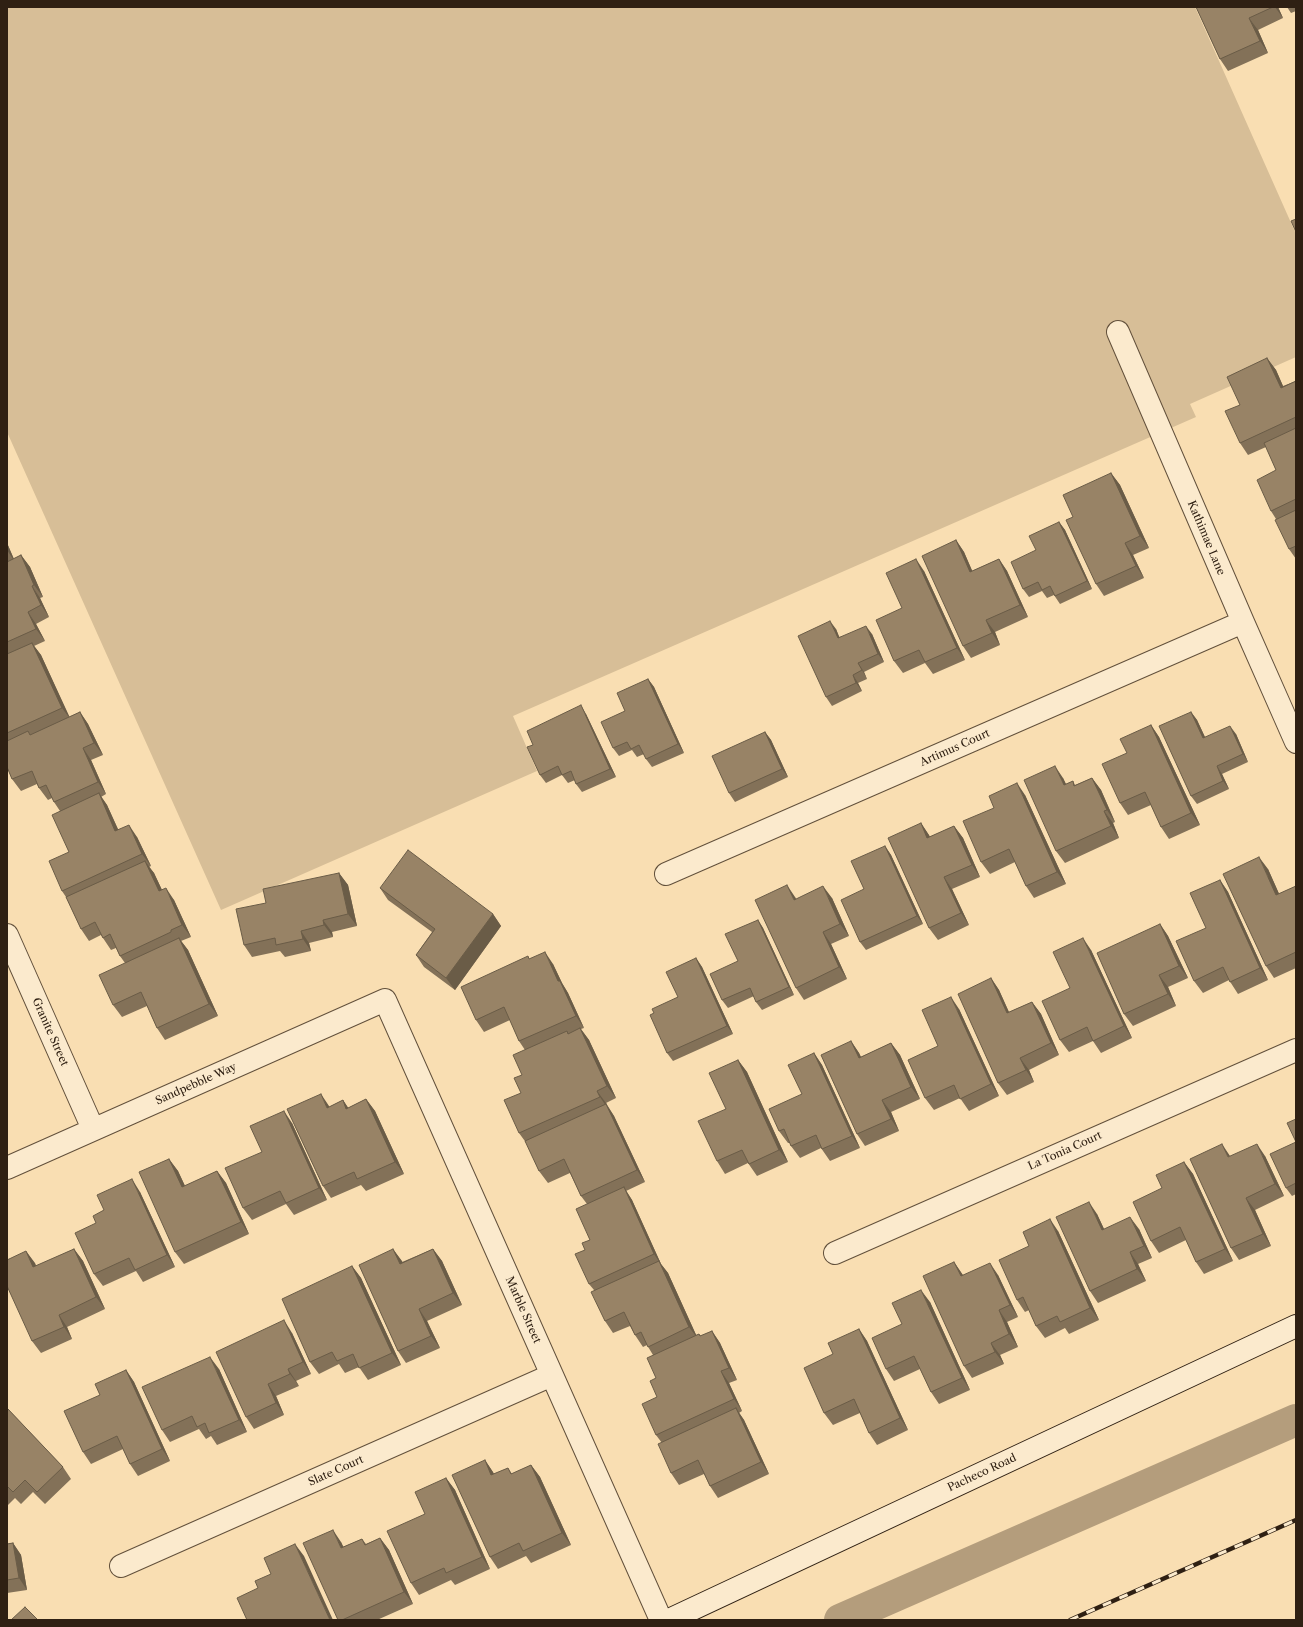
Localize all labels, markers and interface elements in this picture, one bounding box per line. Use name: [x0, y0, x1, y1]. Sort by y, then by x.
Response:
street label: Kathimae Lane: [1184, 499, 1228, 577]
street label: Artimus Court: [918, 727, 992, 769]
street label: Granite Street: [29, 996, 71, 1068]
street label: Sandpebble Way: [153, 1060, 239, 1108]
street label: La Tonia Court: [1026, 1129, 1104, 1173]
street label: Marble Street: [502, 1275, 544, 1345]
street label: Pacheco Road: [946, 1451, 1018, 1495]
street label: Slate Court: [306, 1453, 366, 1489]

